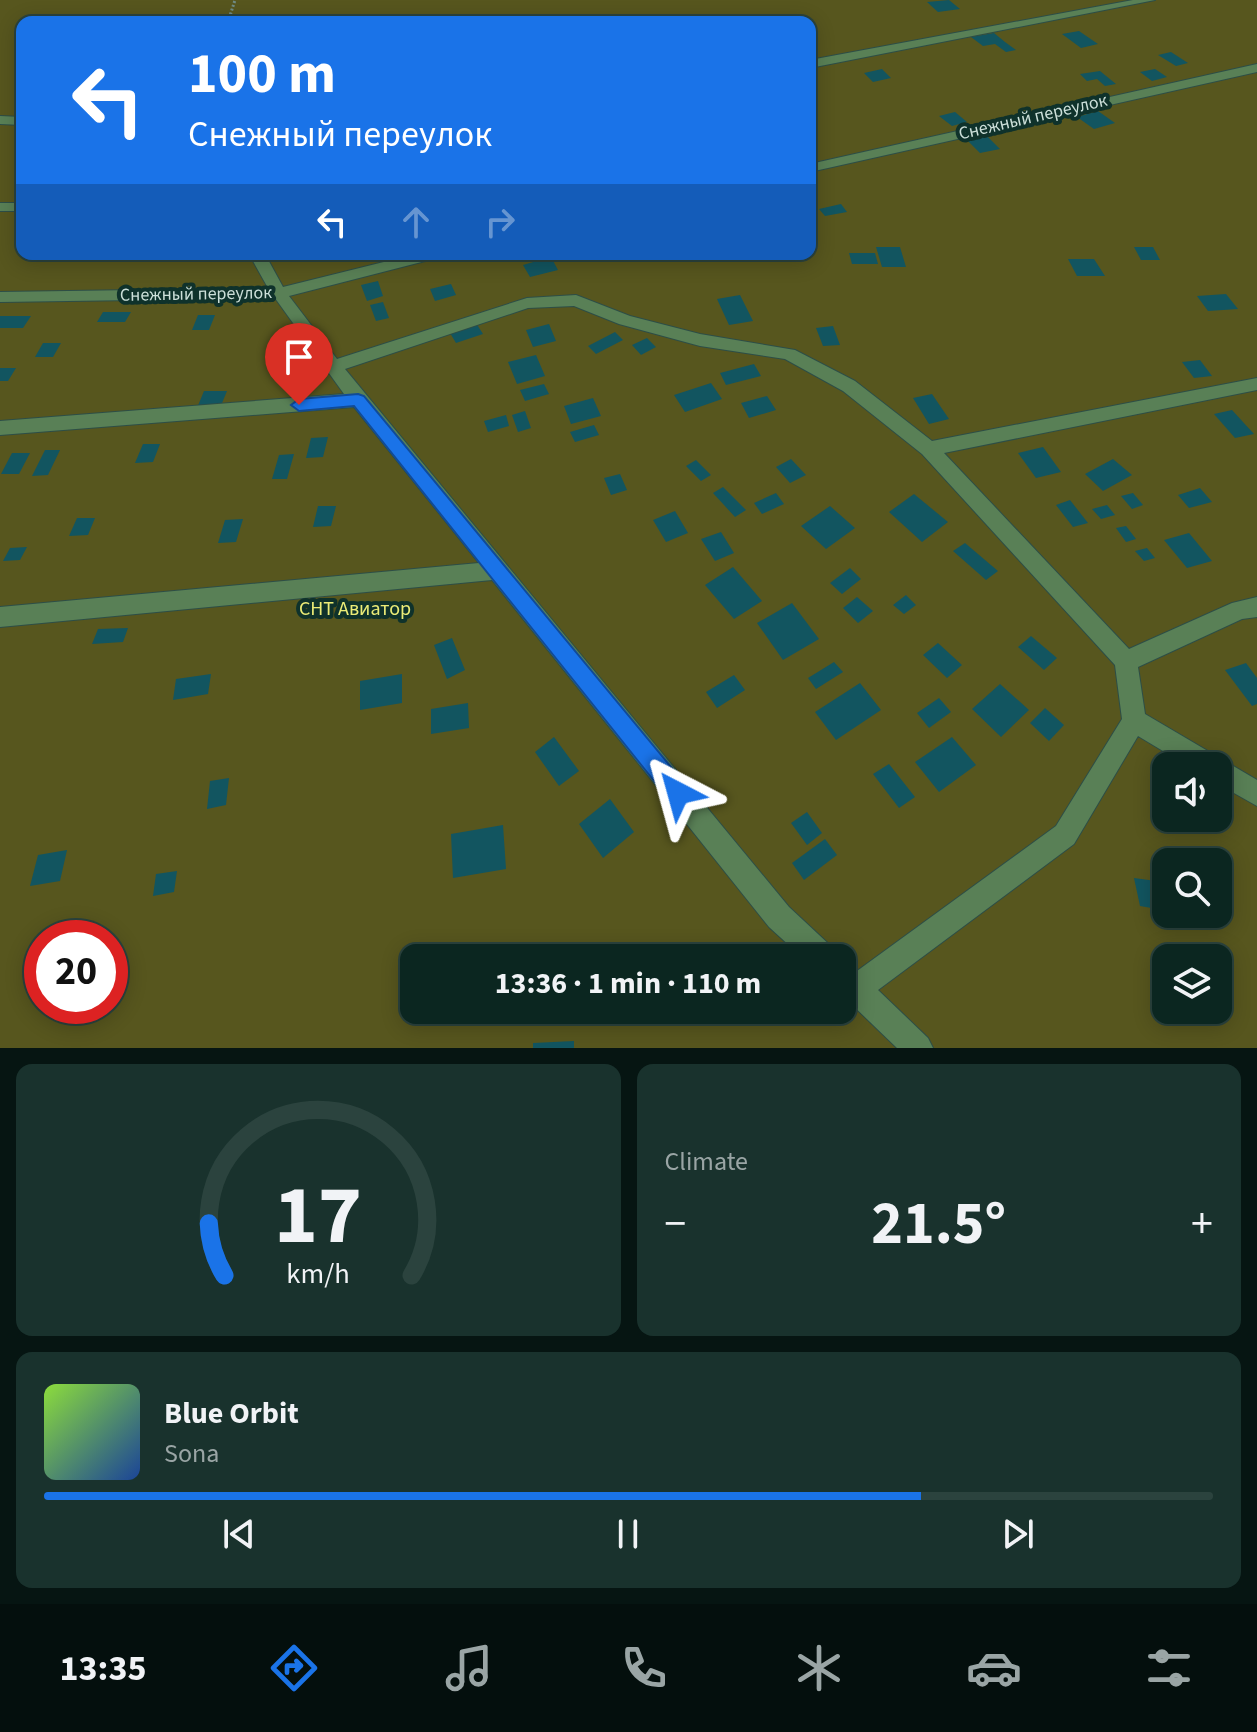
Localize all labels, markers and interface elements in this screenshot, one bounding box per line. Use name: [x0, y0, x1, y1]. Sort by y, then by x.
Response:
text: 100 m: [188, 35, 336, 114]
icon: left: [56, 48, 160, 152]
street label: Снежный переулок: [956, 88, 1110, 146]
text: Снежный переулок: [188, 109, 492, 160]
icon: left: [310, 200, 354, 244]
icon: ahead: [394, 200, 438, 244]
icon: right: [478, 200, 522, 244]
street label: Снежный переулок: [120, 280, 272, 308]
pin: [265, 323, 333, 405]
icon: arrive: [277, 335, 321, 379]
park label: СНТ Авиатор: [299, 595, 411, 623]
position arrow: [636, 751, 720, 835]
map controls: [1152, 752, 1232, 1024]
button: sound: [1152, 752, 1232, 832]
button: search: [1152, 848, 1232, 928]
speed limit sign: 20: [24, 920, 128, 1024]
button: layers: [1152, 944, 1232, 1024]
text: 13:36 · 1 min · 110 m: [495, 962, 761, 1005]
text: Climate: [665, 1143, 748, 1180]
text: 17: [274, 1157, 362, 1275]
text: 21.5°: [871, 1182, 1006, 1267]
text: −: [665, 1193, 686, 1256]
text: +: [1191, 1193, 1213, 1256]
text: km/h: [287, 1254, 350, 1294]
text: Blue Orbit: [164, 1392, 299, 1435]
text: Sona: [164, 1435, 219, 1472]
icon: previous: [217, 1512, 261, 1556]
icon: pause: [606, 1512, 650, 1556]
icon: next: [996, 1512, 1040, 1556]
icon: directions: [266, 1640, 322, 1696]
icon: music: [441, 1640, 497, 1696]
icon: phone: [616, 1640, 672, 1696]
icon: climate: [791, 1640, 847, 1696]
icon: car: [966, 1640, 1022, 1696]
icon: filters: [1141, 1640, 1197, 1696]
text: 13:35: [60, 1643, 146, 1694]

